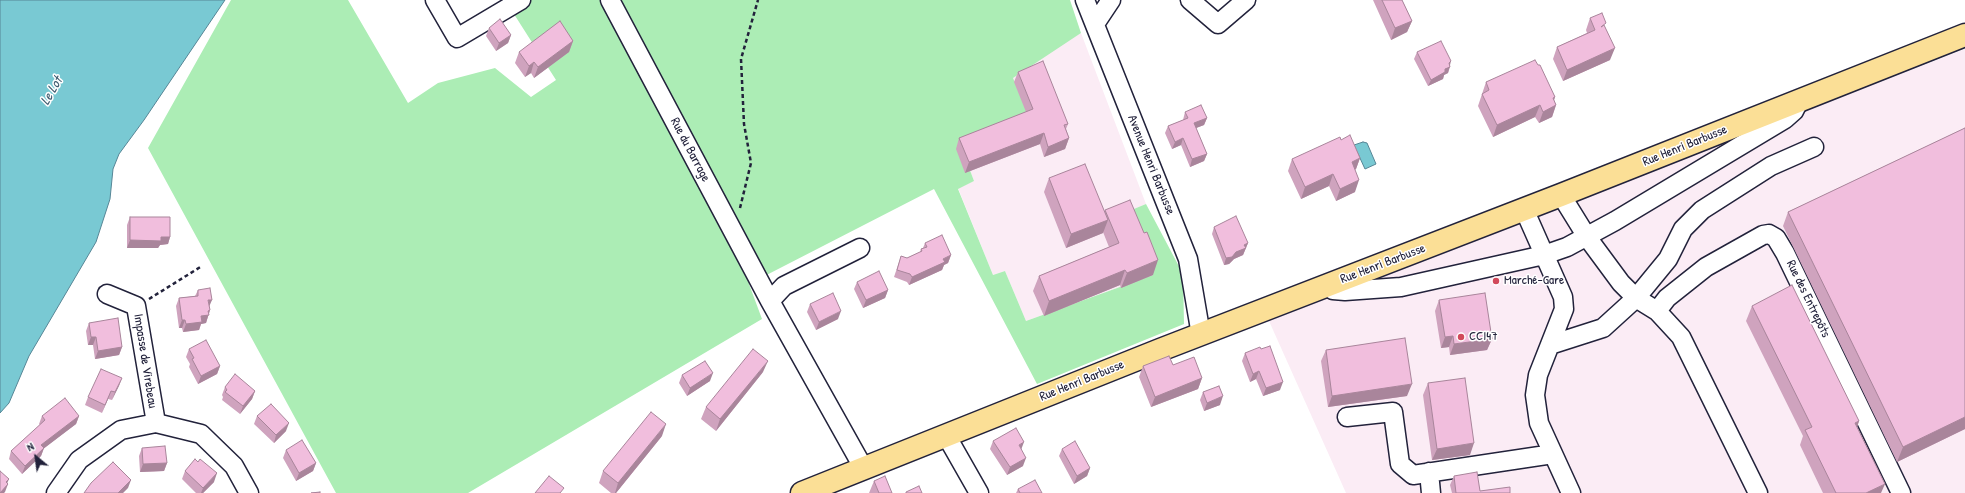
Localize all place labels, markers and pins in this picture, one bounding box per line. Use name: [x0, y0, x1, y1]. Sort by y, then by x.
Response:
place label: Marché-Gare: [1504, 273, 1564, 289]
marker: Marché-Gare: [1491, 276, 1501, 286]
place label: CCI47: [1469, 329, 1498, 345]
marker: CCI47: [1456, 332, 1466, 342]

